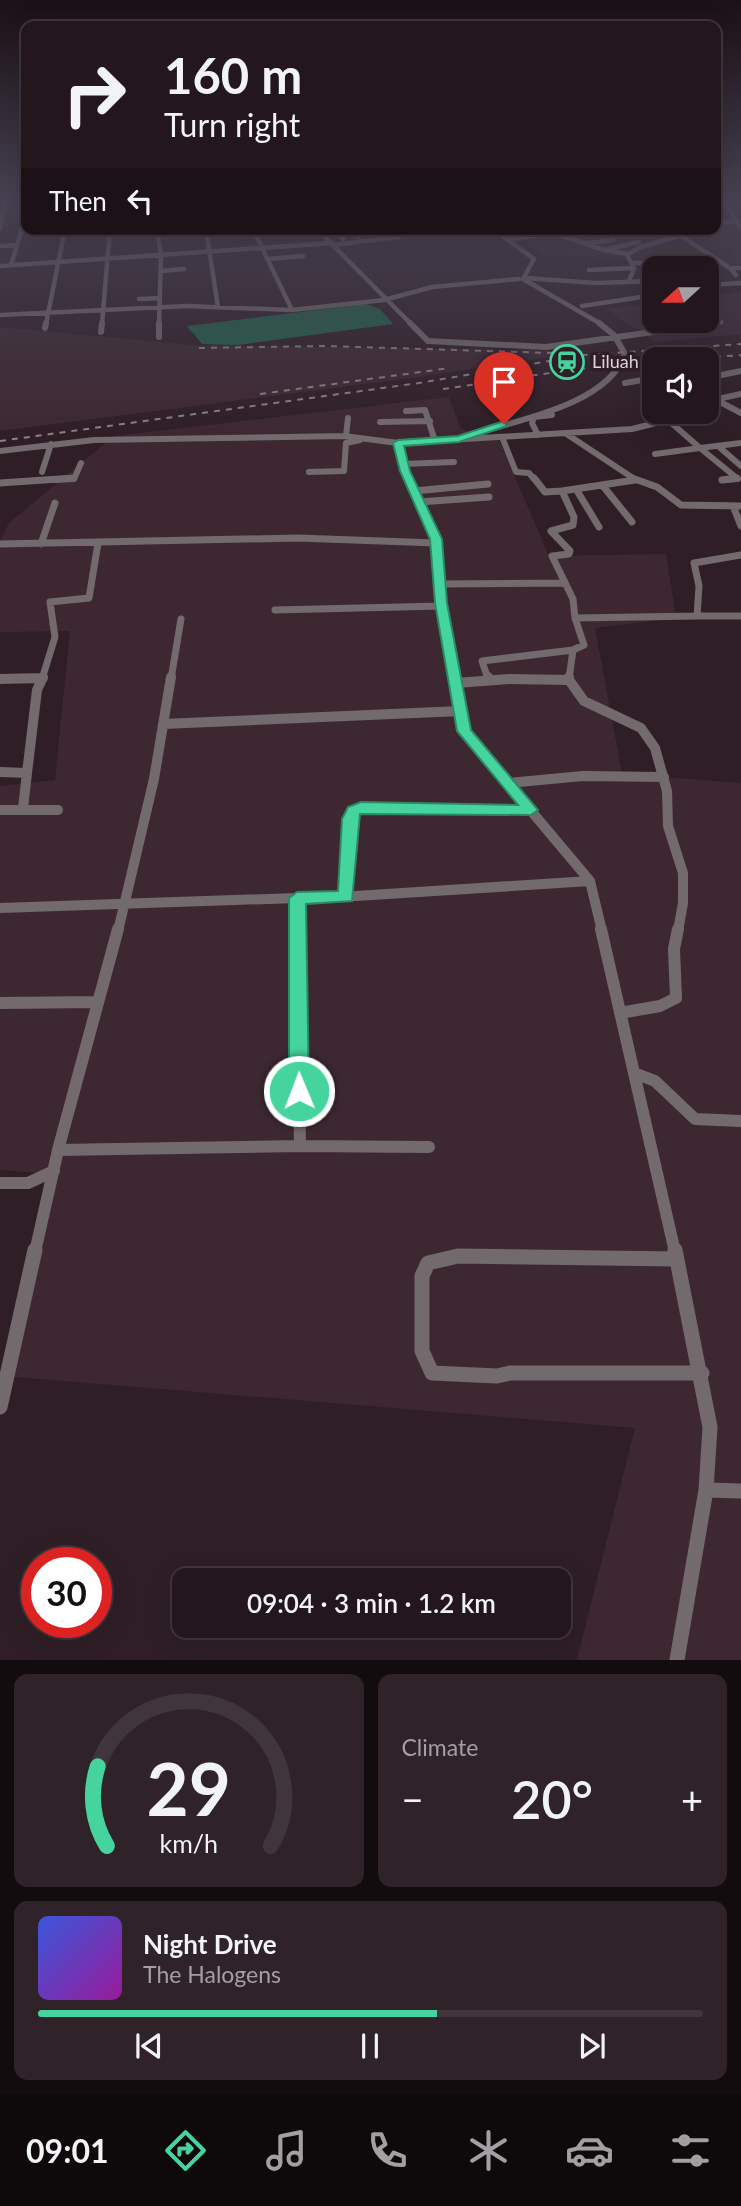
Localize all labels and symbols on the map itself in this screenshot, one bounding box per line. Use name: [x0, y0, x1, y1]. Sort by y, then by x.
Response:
north arrow: [642, 256, 719, 332]
station icon: Liluah: [548, 343, 586, 381]
place label: Liluah: [592, 350, 639, 372]
pin: [474, 352, 534, 424]
position arrow: [262, 1054, 336, 1128]
speed limit sign: 30: [21, 1547, 112, 1638]

